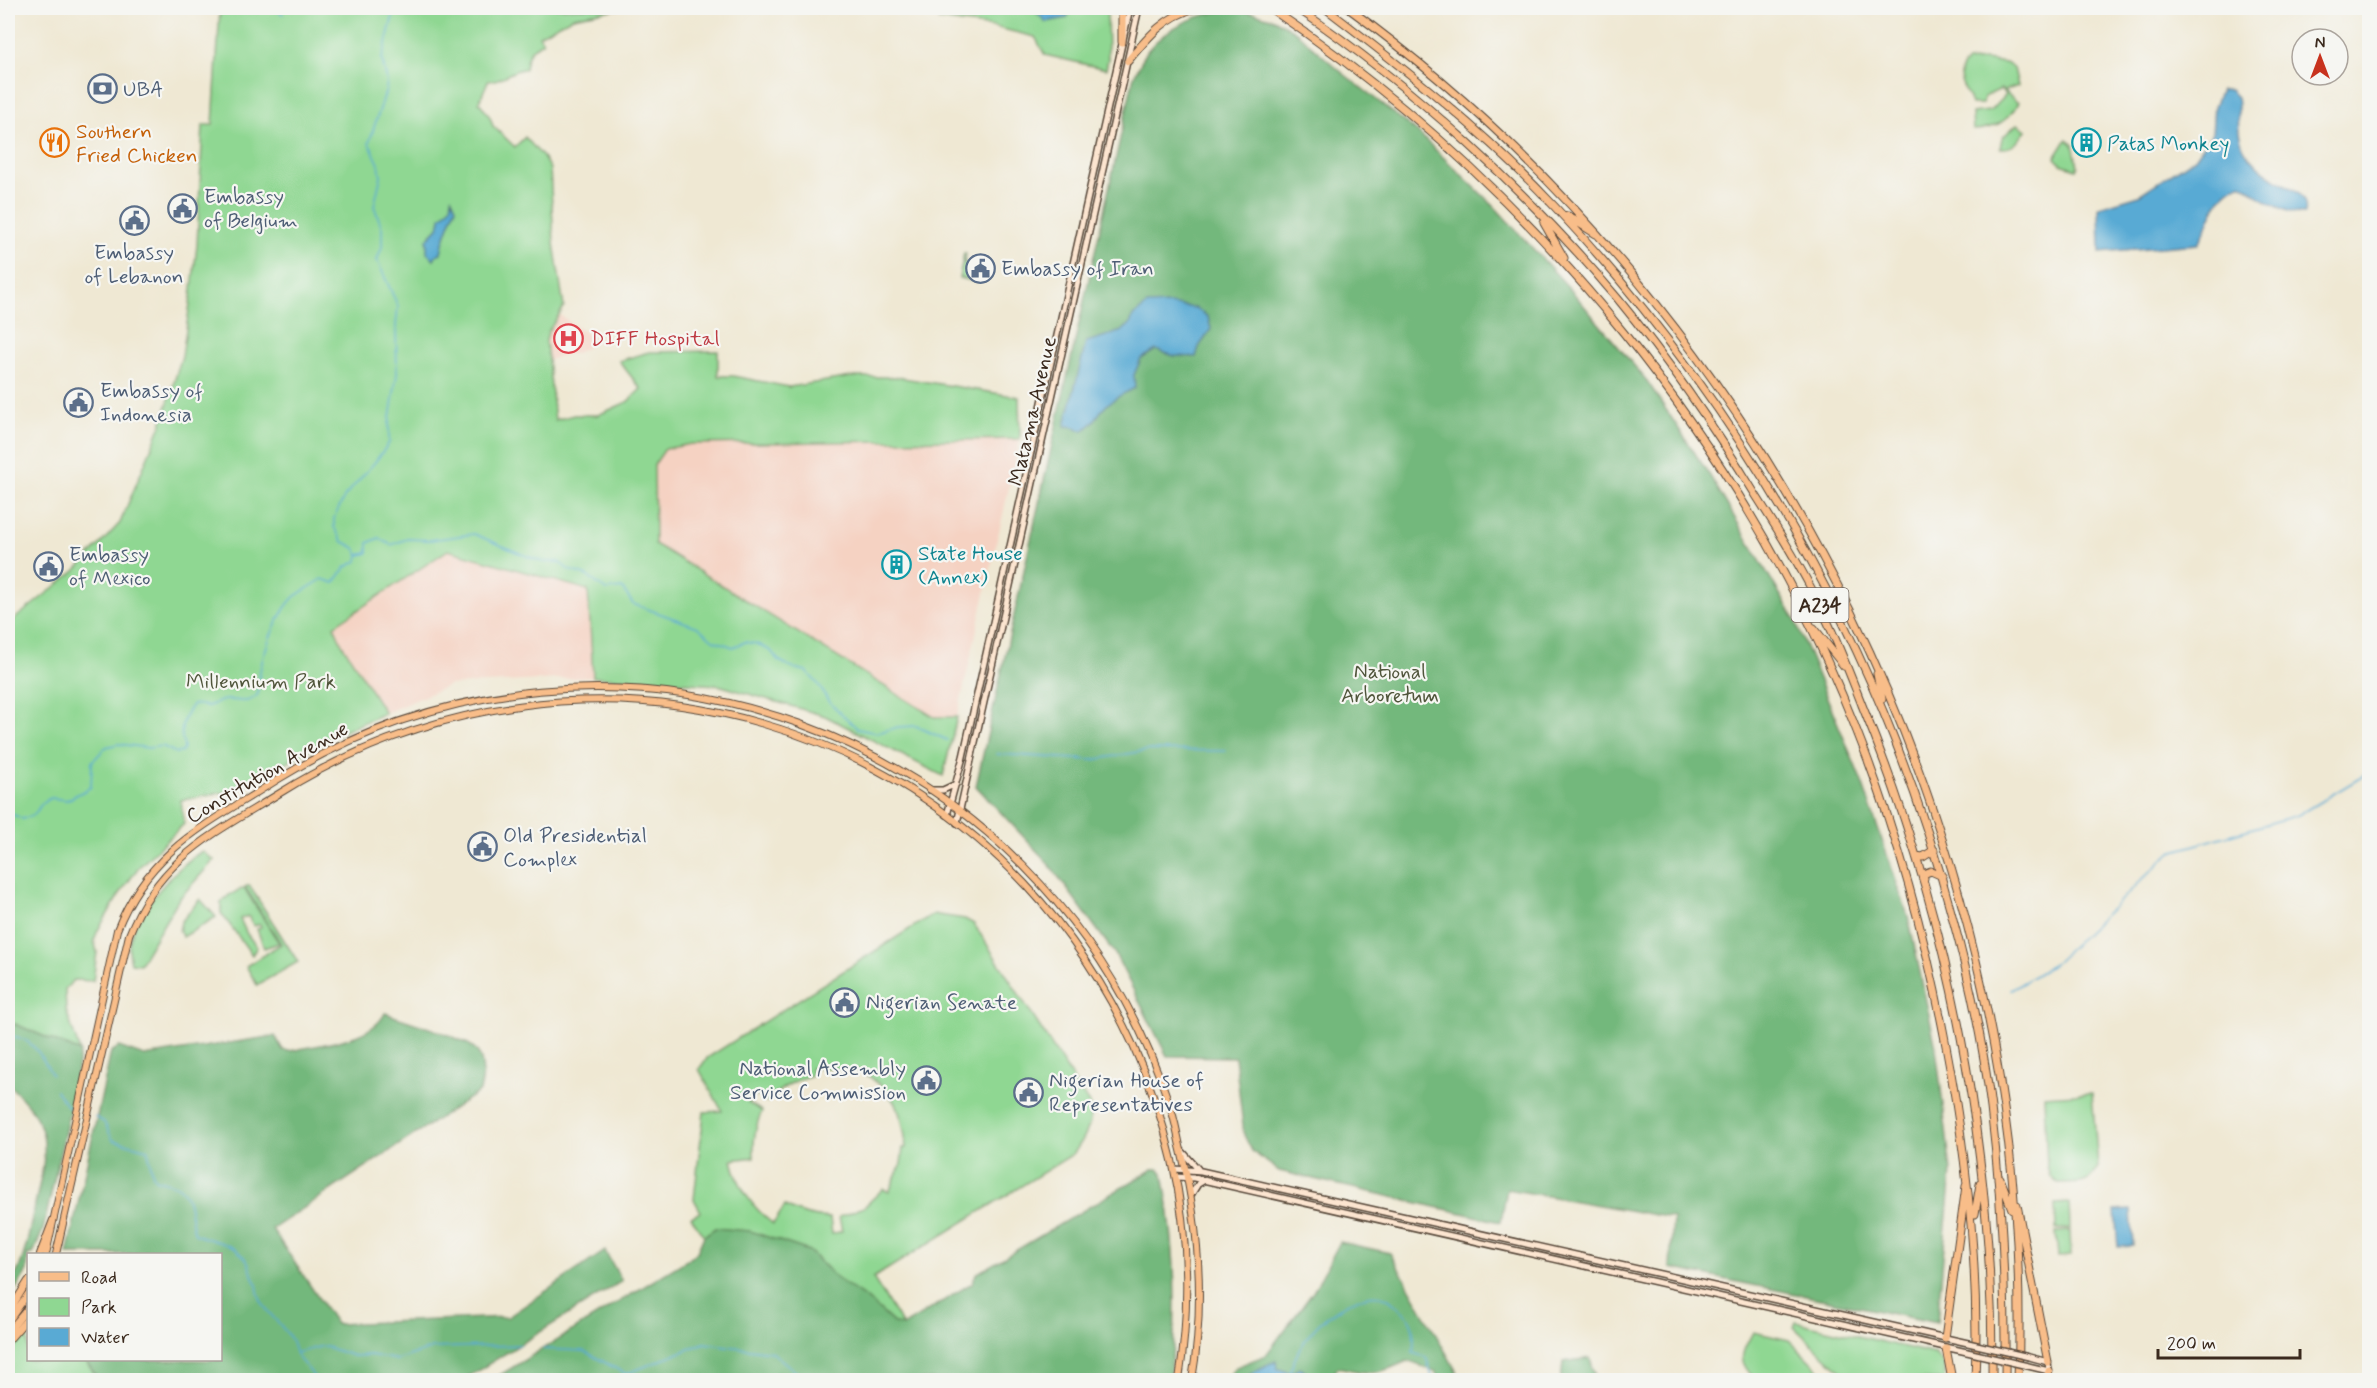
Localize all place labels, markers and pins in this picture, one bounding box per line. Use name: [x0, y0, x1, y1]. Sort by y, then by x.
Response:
bank icon: UBA: [86, 73, 118, 105]
place label: UBA: [123, 76, 163, 104]
place label: Southern Fried Chicken: [76, 118, 198, 170]
restaurant icon: Southern Fried Chicken: [39, 127, 71, 159]
building icon: Patas Monkey: [2070, 127, 2102, 159]
place label: Patas Monkey: [2107, 130, 2230, 158]
place label: Embassy of Belgium: [204, 183, 298, 235]
public building icon: Embassy of Belgium: [167, 192, 199, 224]
public building icon: Embassy of Lebanon: [118, 205, 150, 237]
place label: Embassy of Lebanon: [84, 239, 184, 291]
public building icon: Embassy of Iran: [964, 252, 996, 284]
place label: Embassy of Iran: [1001, 255, 1154, 283]
hospital icon: DIFF Hospital: [553, 322, 585, 354]
place label: DIFF Hospital: [590, 325, 720, 353]
place label: Embassy of Indonesia: [100, 377, 203, 429]
public building icon: Embassy of Indonesia: [63, 386, 95, 418]
place label: State House (Annex): [918, 540, 1023, 592]
place label: Embassy of Mexico: [69, 541, 151, 593]
building icon: State House (Annex): [881, 549, 913, 581]
public building icon: Embassy of Mexico: [32, 550, 64, 582]
place label: Old Presidential Complex: [503, 822, 647, 874]
public building icon: Old Presidential Complex: [466, 831, 498, 863]
public building icon: Nigerian Senate: [829, 986, 861, 1018]
place label: Nigerian Senate: [866, 989, 1017, 1019]
place label: National Assembly Service Commission: [730, 1055, 906, 1107]
public building icon: National Assembly Service Commission: [911, 1064, 943, 1096]
place label: Nigerian House of Representatives: [1049, 1067, 1204, 1119]
public building icon: Nigerian House of Representatives: [1012, 1076, 1044, 1108]

